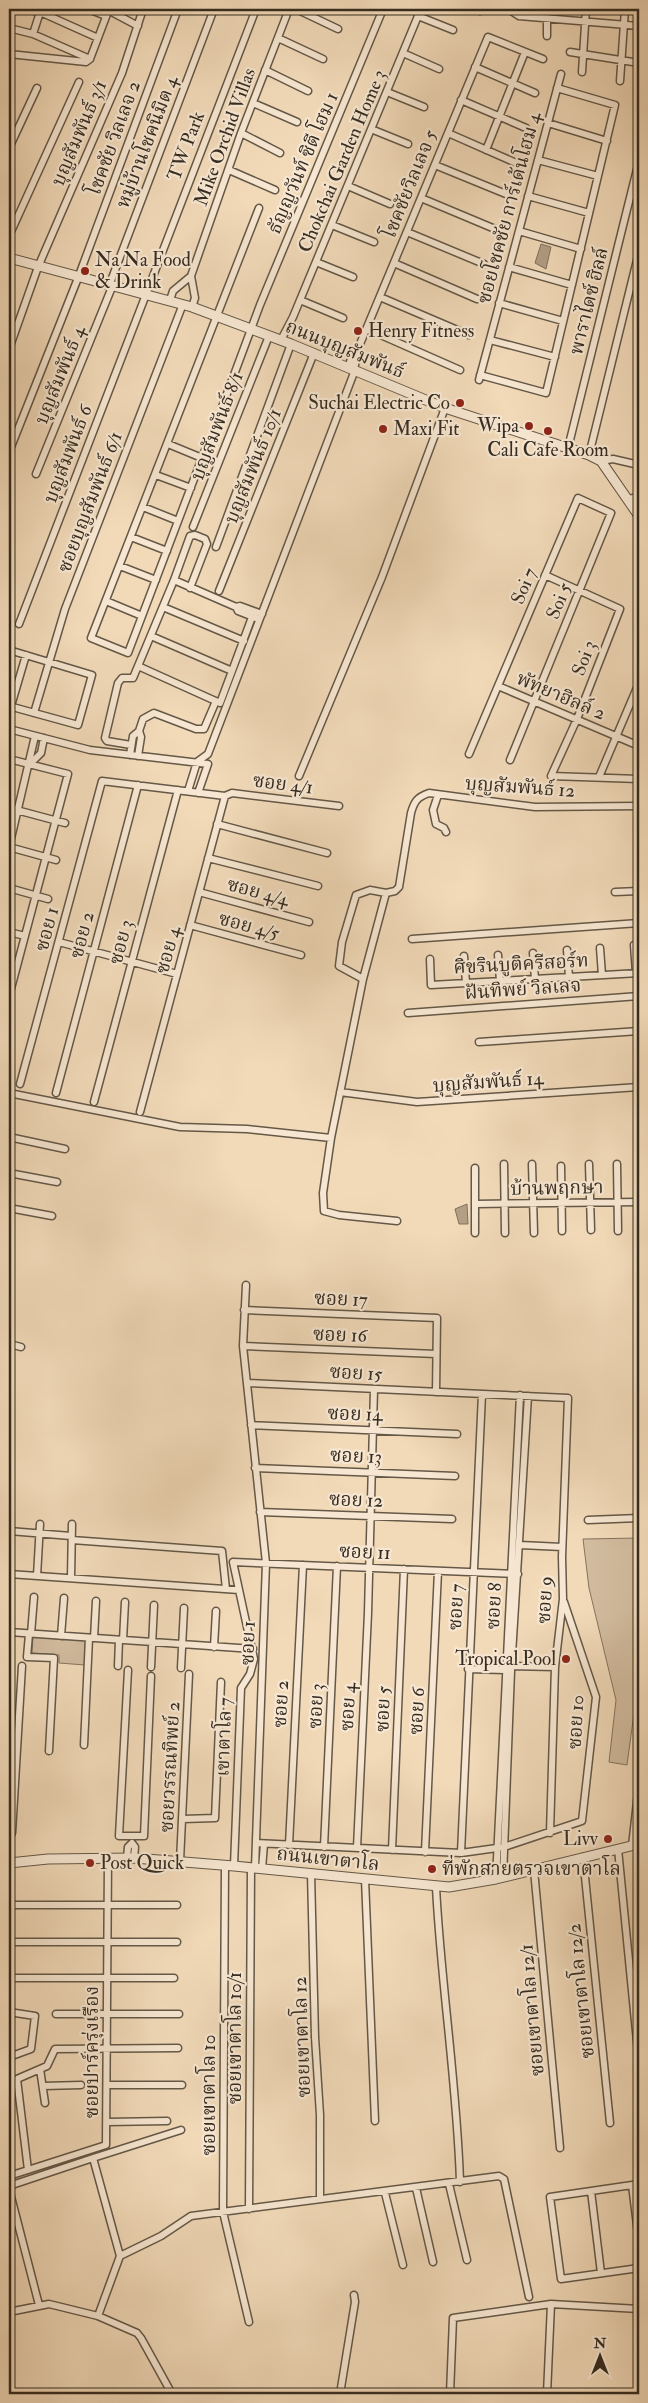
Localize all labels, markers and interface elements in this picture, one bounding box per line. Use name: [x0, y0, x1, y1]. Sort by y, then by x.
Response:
street label: Mike Orchid Villas: [189, 65, 261, 209]
street label: Chokchai Garden Home 3: [293, 66, 391, 256]
street label: หมู่บ้านโชคนิมิต 4: [108, 71, 184, 212]
street label: บุญสัมพันธ์ 3/1: [46, 76, 112, 190]
street label: โชคชัย วิลเลจ 2: [79, 76, 146, 200]
street label: ธัญญวันท์ ซิตี โฮม 1: [259, 87, 344, 238]
street label: TW Park: [162, 108, 210, 184]
street label: ซอยโชคชัย การ์เด้นโฮม 4: [469, 108, 546, 306]
street label: โชคชัยวิลเลจ 5: [374, 125, 443, 243]
street label: พาราไดซ์ ฮิลล์: [562, 244, 614, 357]
place label: Na Na Food & Drink: [95, 248, 191, 294]
marker: Na Na Food & Drink: [79, 265, 91, 277]
street label: ถนนบุญสัมพันธ์: [282, 314, 408, 384]
place label: Henry Fitness: [368, 319, 474, 343]
street label: บุญสัมพันธ์ 4: [29, 322, 91, 428]
marker: Henry Fitness: [352, 325, 364, 337]
street label: บุญสัมพันธ์ 8/1: [185, 368, 249, 484]
place label: Suchai Electric Co: [308, 391, 450, 415]
marker: Suchai Electric Co: [454, 397, 466, 409]
street label: บุญสัมพันธ์ 6: [38, 400, 98, 507]
street label: บุญสัมพันธ์ 10/1: [219, 405, 287, 527]
place label: Wipa: [476, 414, 519, 439]
place label: Maxi Fit: [393, 417, 459, 441]
marker: Wipa: [523, 420, 535, 432]
marker: Maxi Fit: [377, 423, 389, 435]
marker: Cali Cafe Room: [542, 425, 554, 437]
street label: ซอยบุญสัมพันธ์ 6/1: [52, 428, 128, 576]
place label: Cali Cafe Room: [487, 438, 609, 462]
street label: Soi 7: [506, 564, 542, 608]
street label: Soi 5: [541, 579, 577, 623]
street label: Soi 3: [566, 637, 602, 679]
street label: พัทยาฮิลล์ 2: [513, 667, 609, 725]
street label: ซอย 4/1: [252, 768, 314, 800]
street label: บุญสัมพันธ์ 12: [464, 771, 576, 803]
street label: ซอย 4/4: [224, 872, 292, 912]
street label: ซอย 1: [30, 904, 64, 954]
street label: ซอย 4/5: [216, 906, 283, 946]
street label: ซอย 2: [64, 909, 100, 961]
street label: ซอย 3: [104, 917, 138, 967]
street label: ซอย 4: [150, 923, 186, 976]
street label: ศิขรินบูติครีสอร์ท: [453, 948, 589, 980]
street label: ฝันทิพย์ วิลเลจ: [464, 973, 582, 1005]
street label: บุญสัมพันธ์ 14: [432, 1066, 545, 1098]
street label: บ้านพฤกษา: [510, 1175, 604, 1201]
street label: ซอย 17: [314, 1286, 368, 1312]
street label: ซอย 16: [312, 1322, 369, 1348]
street label: ซอย 15: [329, 1360, 384, 1386]
street label: ซอย 14: [327, 1401, 384, 1427]
street label: ซอย 13: [330, 1443, 382, 1469]
street label: ซอย 12: [328, 1487, 384, 1513]
street label: ซอย 11: [339, 1539, 391, 1565]
street label: ซอย 9: [532, 1576, 558, 1624]
street label: ซอย 8: [481, 1582, 507, 1630]
street label: ซอย 7: [443, 1583, 469, 1631]
street label: ซอย 1: [235, 1620, 261, 1666]
place label: Tropical Pool: [455, 1647, 556, 1672]
marker: Tropical Pool: [560, 1653, 572, 1665]
street label: ซอย 2: [268, 1680, 294, 1728]
street label: ซอย 4: [335, 1682, 361, 1732]
street label: ซอย 3: [303, 1683, 329, 1729]
street label: ซอย 5: [370, 1685, 396, 1733]
street label: ซอย 6: [404, 1685, 430, 1735]
street label: ซอย 10: [563, 1694, 589, 1750]
street label: เขาตาโล 7: [208, 1697, 237, 1777]
street label: ซอยวรรณทิพย์ 2: [155, 1701, 185, 1833]
place label: Livv: [563, 1827, 599, 1851]
marker: Livv: [602, 1833, 614, 1845]
street label: ถนนเขาตาโล: [275, 1839, 381, 1876]
place label: Post Quick: [100, 1851, 184, 1875]
place label: ที่พักสายตรวจเขาตาโล: [442, 1854, 621, 1881]
marker: Post Quick: [84, 1857, 96, 1869]
marker: ที่พักสายตรวจเขาตาโล: [426, 1863, 438, 1875]
street label: ซอยเขาตาโล 12/2: [559, 1922, 600, 2060]
street label: ซอยเขาตาโล 12/1: [511, 1943, 550, 2077]
street label: ซอยเขาตาโล 10/1: [220, 1972, 247, 2104]
street label: ซอยเขาตาโล 12: [285, 1976, 316, 2098]
street label: ซอยปาร์ครุ่งเรือง: [80, 1986, 104, 2118]
street label: ซอยเขาตาโล 10: [194, 2035, 221, 2155]
north arrow: [576, 2330, 626, 2380]
text: N: [593, 2335, 607, 2352]

